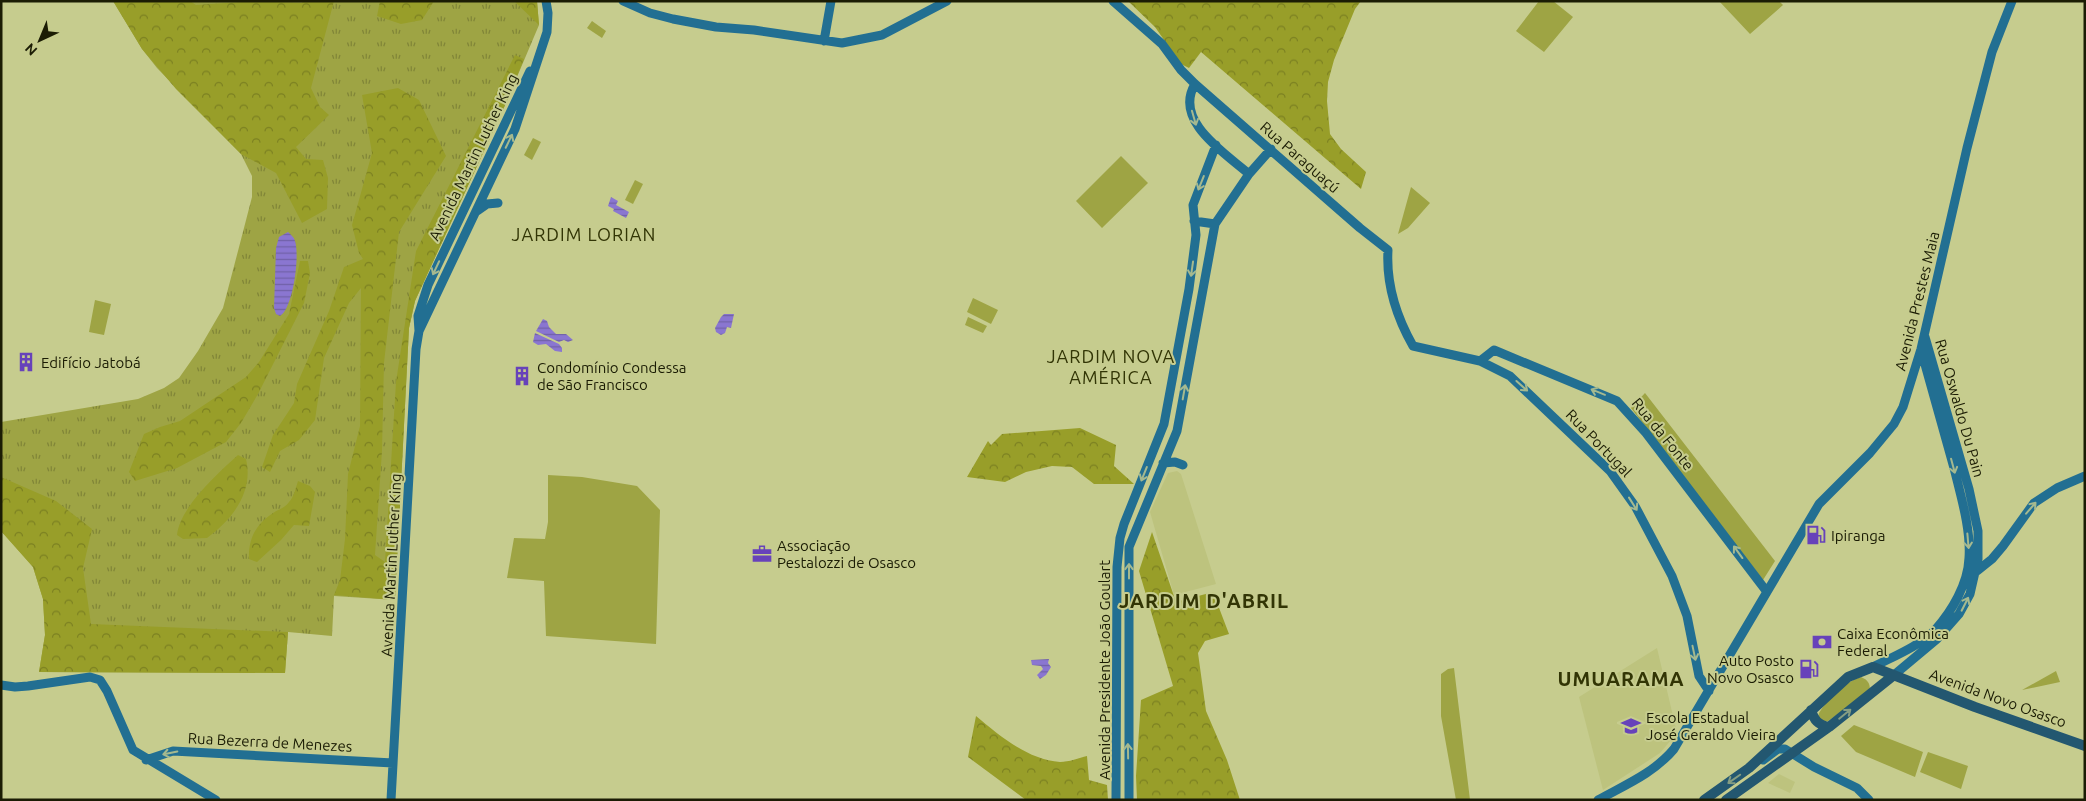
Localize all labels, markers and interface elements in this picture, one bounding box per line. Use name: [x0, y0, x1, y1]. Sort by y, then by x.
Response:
north arrow: [15, 15, 65, 65]
text: N: [22, 40, 40, 59]
street label: Avenida Martin Luther King: [425, 71, 521, 243]
one-way arrow: [1189, 110, 1199, 126]
street label: Rua Paraguaçú: [1257, 118, 1343, 196]
one-way arrow: [505, 134, 515, 149]
one-way arrow: [1195, 175, 1204, 190]
district label: JARDIM LORIAN: [512, 224, 656, 244]
street label: Avenida Prestes Maia: [1891, 230, 1943, 372]
one-way arrow: [431, 260, 440, 275]
one-way arrow: [1187, 261, 1197, 277]
street label: Rua Oswaldo Du Pain: [1932, 337, 1988, 479]
district label: JARDIM NOVA AMÉRICA: [1047, 346, 1175, 387]
building icon: Edifício Jatobá: [15, 351, 37, 373]
place label: Edifício Jatobá: [41, 354, 141, 371]
place label: Condomínio Condessa de São Francisco: [537, 359, 686, 393]
building icon: Condomínio Condessa de São Francisco: [511, 365, 533, 387]
one-way arrow: [1515, 380, 1528, 392]
one-way arrow: [1180, 384, 1190, 400]
one-way arrow: [1591, 387, 1606, 396]
street label: Rua da Fonte: [1629, 394, 1697, 474]
street label: Rua Portugal: [1563, 406, 1635, 480]
one-way arrow: [1949, 458, 1958, 474]
one-way arrow: [1139, 466, 1148, 481]
street label: Avenida Martin Luther King: [378, 473, 404, 657]
one-way arrow: [1628, 496, 1638, 510]
one-way arrow: [2026, 502, 2037, 515]
fuel station icon: Ipiranga: [1805, 524, 1827, 546]
place label: Ipiranga: [1831, 527, 1886, 544]
one-way arrow: [1963, 532, 1973, 548]
place label: Associação Pestalozzi de Osasco: [777, 537, 916, 571]
office icon: Associação Pestalozzi de Osasco: [751, 543, 773, 565]
one-way arrow: [1733, 545, 1743, 559]
street label: Avenida Presidente João Goulart: [1096, 560, 1113, 780]
one-way arrow: [1124, 563, 1134, 580]
district label: JARDIM D'ABRIL: [1119, 589, 1289, 612]
one-way arrow: [1960, 596, 1970, 611]
place label: Caixa Econômica Federal: [1837, 625, 1949, 659]
bank icon: Caixa Econômica Federal: [1811, 631, 1833, 653]
one-way arrow: [1689, 644, 1699, 660]
place label: Auto Posto Novo Osasco: [1707, 652, 1794, 686]
fuel station icon: Auto Posto Novo Osasco: [1798, 658, 1820, 680]
street label: Avenida Novo Osasco: [1927, 665, 2069, 731]
district label: UMUARAMA: [1557, 667, 1685, 690]
place label: Escola Estadual José Geraldo Vieira: [1646, 709, 1776, 743]
one-way arrow: [1839, 709, 1852, 720]
school or university icon: Escola Estadual José Geraldo Vieira: [1620, 715, 1642, 737]
street label: Rua Bezerra de Menezes: [187, 729, 353, 755]
one-way arrow: [1123, 743, 1133, 760]
one-way arrow: [162, 749, 178, 758]
one-way arrow: [1727, 774, 1741, 784]

